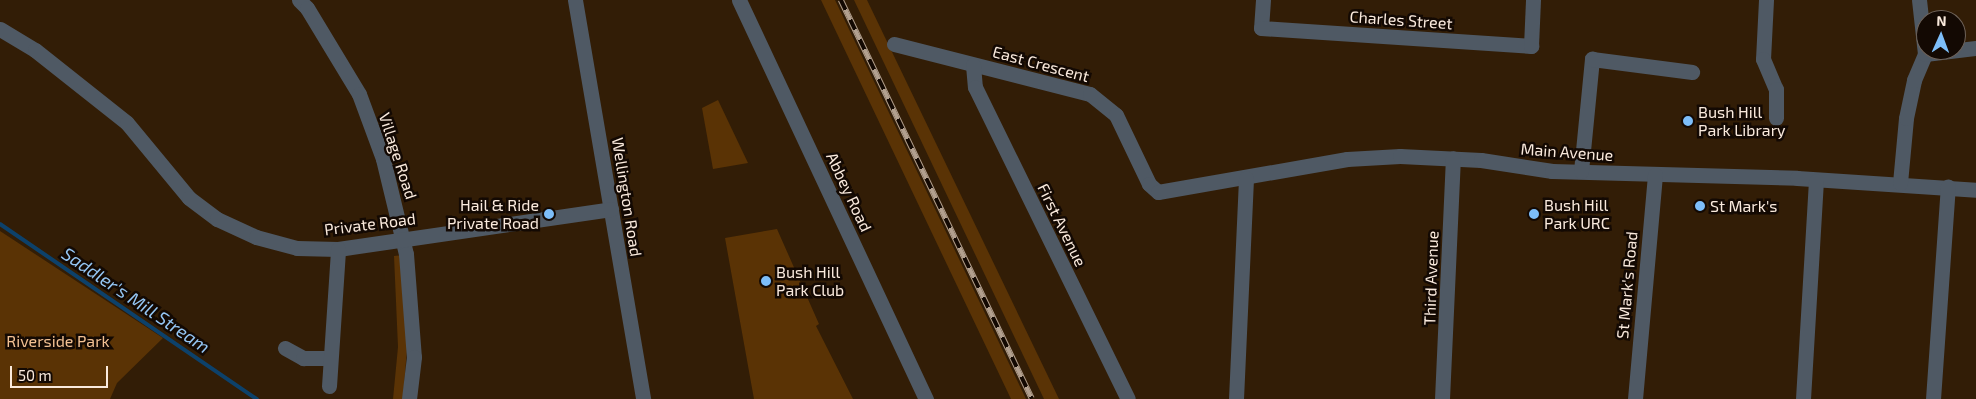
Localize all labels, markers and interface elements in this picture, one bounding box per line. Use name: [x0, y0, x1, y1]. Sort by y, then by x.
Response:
street label: Charles Street: [1349, 7, 1453, 33]
north arrow: [1916, 10, 1966, 60]
text: N: [1936, 12, 1947, 29]
street label: East Crescent: [991, 42, 1091, 86]
place label: Bush Hill Park Library: [1698, 102, 1786, 140]
street label: Village Road: [375, 110, 421, 202]
marker: Bush Hill Park Library: [1682, 115, 1694, 127]
street label: Wellington Road: [608, 136, 646, 258]
street label: Main Avenue: [1520, 139, 1614, 165]
street label: Abbey Road: [822, 149, 876, 235]
street label: First Avenue: [1034, 180, 1090, 270]
place label: Hail & Ride Private Road: [447, 195, 539, 233]
place label: Bush Hill Park URC: [1544, 195, 1610, 233]
place label: St Mark's: [1710, 196, 1777, 216]
marker: St Mark's: [1694, 200, 1706, 212]
marker: Hail & Ride Private Road: [543, 208, 555, 220]
marker: Bush Hill Park URC: [1528, 208, 1540, 220]
street label: Private Road: [323, 209, 417, 239]
street label: Third Avenue: [1420, 230, 1442, 326]
street label: St Mark's Road: [1613, 230, 1641, 340]
water label: Saddler's Mill Stream: [58, 242, 214, 358]
place label: Bush Hill Park Club: [776, 262, 844, 300]
marker: Bush Hill Park Club: [760, 275, 772, 287]
park label: Riverside Park: [6, 331, 110, 351]
scale bar: [12, 356, 110, 388]
text: 50 m: [18, 366, 52, 384]

